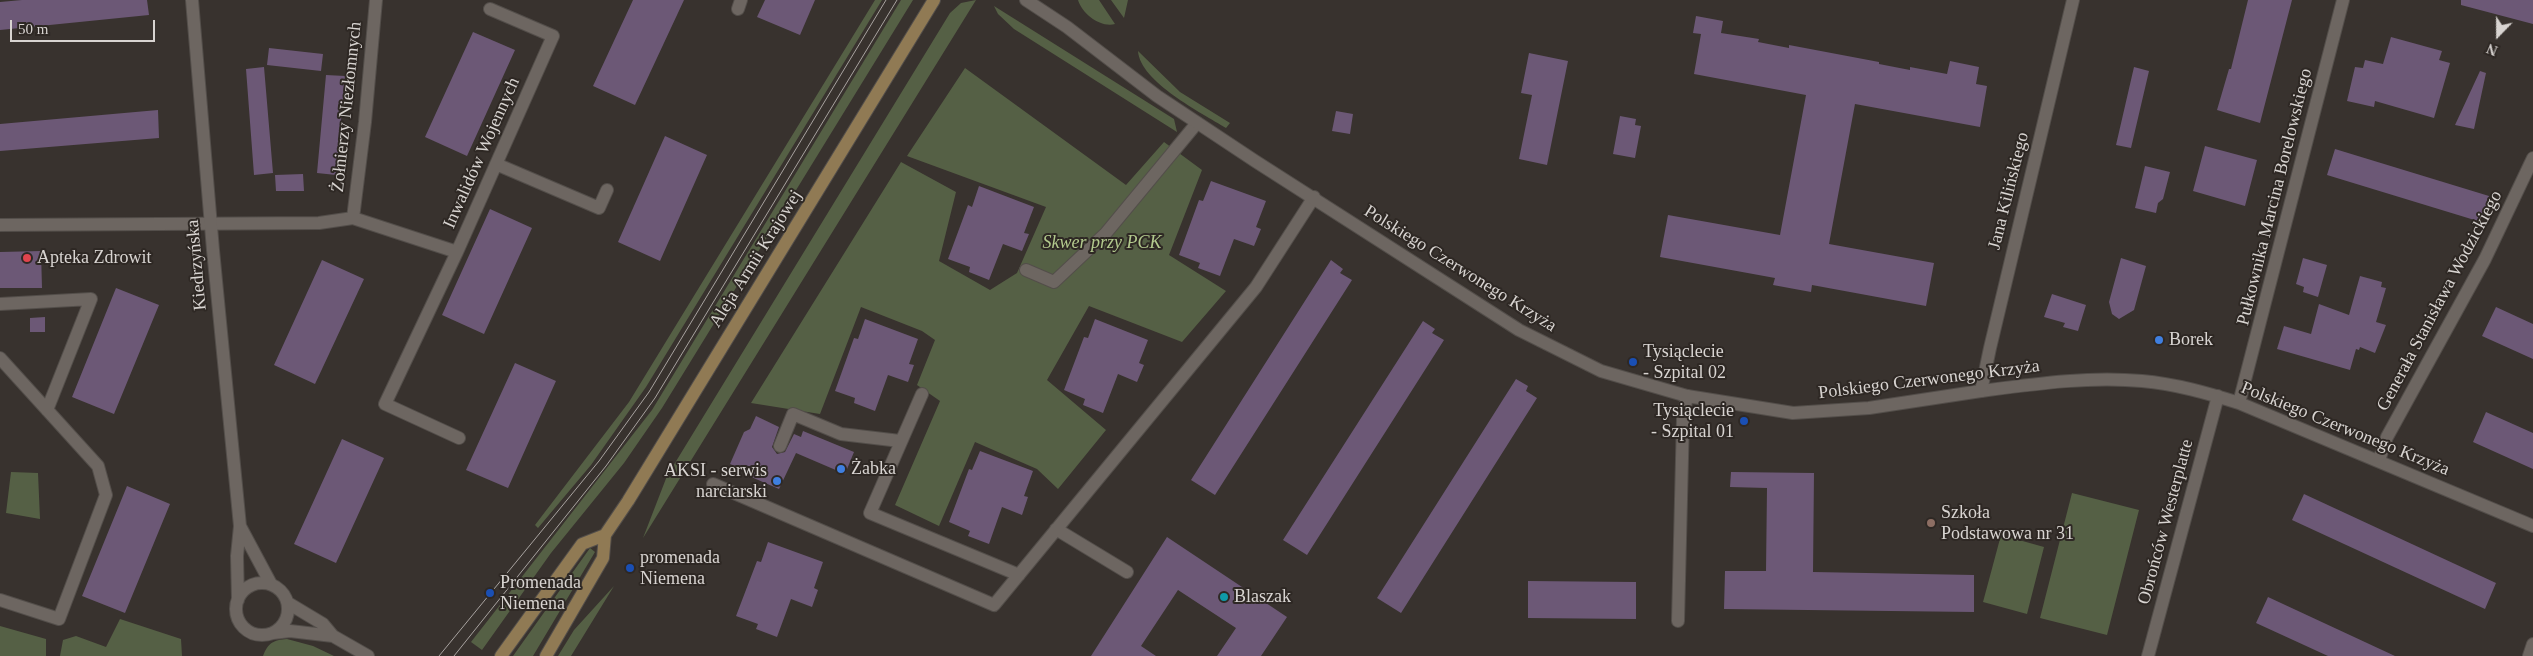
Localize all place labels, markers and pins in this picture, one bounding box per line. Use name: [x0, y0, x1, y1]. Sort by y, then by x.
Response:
place label: Apteka Zdrowit: [37, 247, 151, 269]
marker: Apteka Zdrowit: [21, 252, 33, 264]
place label: Borek: [2169, 329, 2213, 351]
marker: Borek: [2153, 334, 2165, 346]
place label: Tysiąclecie - Szpital 02: [1643, 341, 1726, 384]
marker: Tysiąclecie - Szpital 02: [1627, 356, 1639, 368]
place label: Tysiąclecie - Szpital 01: [1651, 400, 1734, 442]
marker: Tysiąclecie - Szpital 01: [1738, 415, 1750, 427]
place label: Żabka: [851, 458, 896, 480]
place label: AKSI - serwis narciarski: [664, 460, 767, 502]
marker: Żabka: [835, 463, 847, 475]
marker: AKSI - serwis narciarski: [771, 475, 783, 487]
place label: Szkoła Podstawowa nr 31: [1941, 502, 2074, 544]
marker: Szkoła Podstawowa nr 31: [1925, 517, 1937, 529]
place label: promenada Niemena: [640, 547, 720, 590]
marker: promenada Niemena: [624, 562, 636, 574]
place label: Promenada Niemena: [500, 572, 581, 614]
place label: Blaszak: [1234, 586, 1291, 608]
marker: Promenada Niemena: [484, 587, 496, 599]
marker: Blaszak: [1218, 591, 1230, 603]

